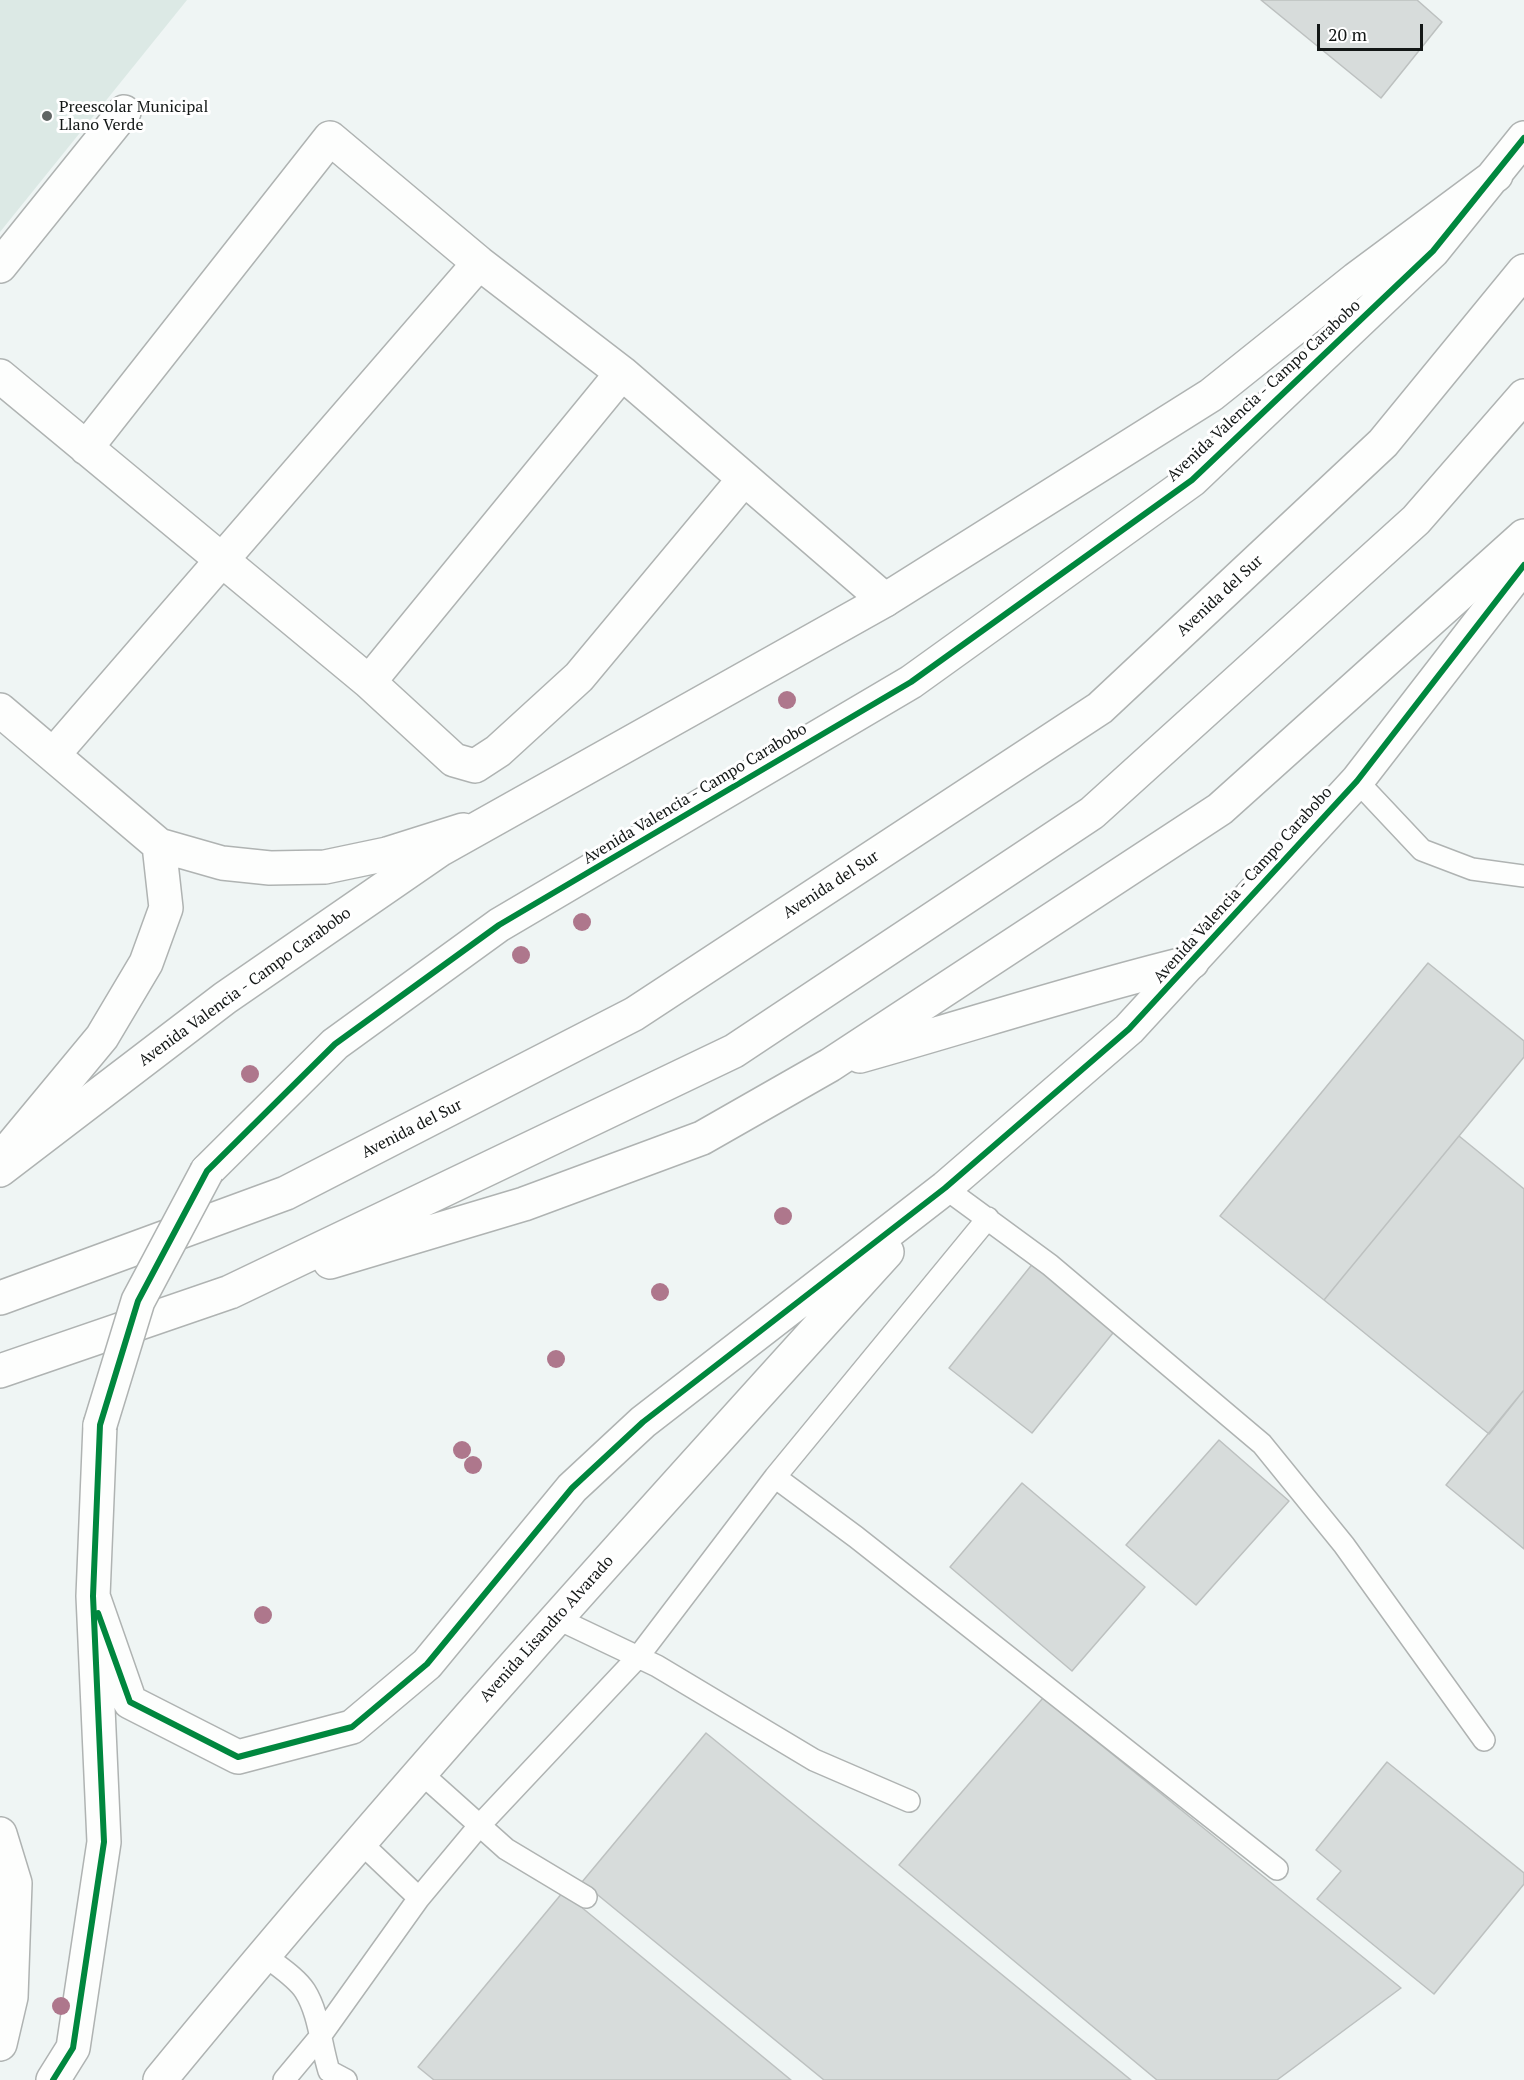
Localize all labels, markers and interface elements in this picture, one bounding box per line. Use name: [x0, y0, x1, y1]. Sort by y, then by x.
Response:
scale bar: [1320, 12, 1426, 50]
text: 20 m: [1328, 22, 1367, 46]
place label: Preescolar Municipal Llano Verde: [59, 97, 208, 135]
marker: Preescolar Municipal Llano Verde: [40, 109, 54, 123]
street label: Avenida Valencia - Campo Carabobo: [1163, 296, 1365, 486]
street label: Avenida del Sur: [1173, 551, 1267, 641]
street label: Avenida Valencia - Campo Carabobo: [580, 719, 810, 869]
street label: Avenida Valencia - Campo Carabobo: [1150, 783, 1336, 987]
street label: Avenida del Sur: [779, 847, 883, 923]
street label: Avenida Valencia - Campo Carabobo: [135, 904, 355, 1070]
street label: Avenida del Sur: [358, 1095, 466, 1163]
street label: Avenida Lisandro Alvarado: [476, 1552, 618, 1706]

